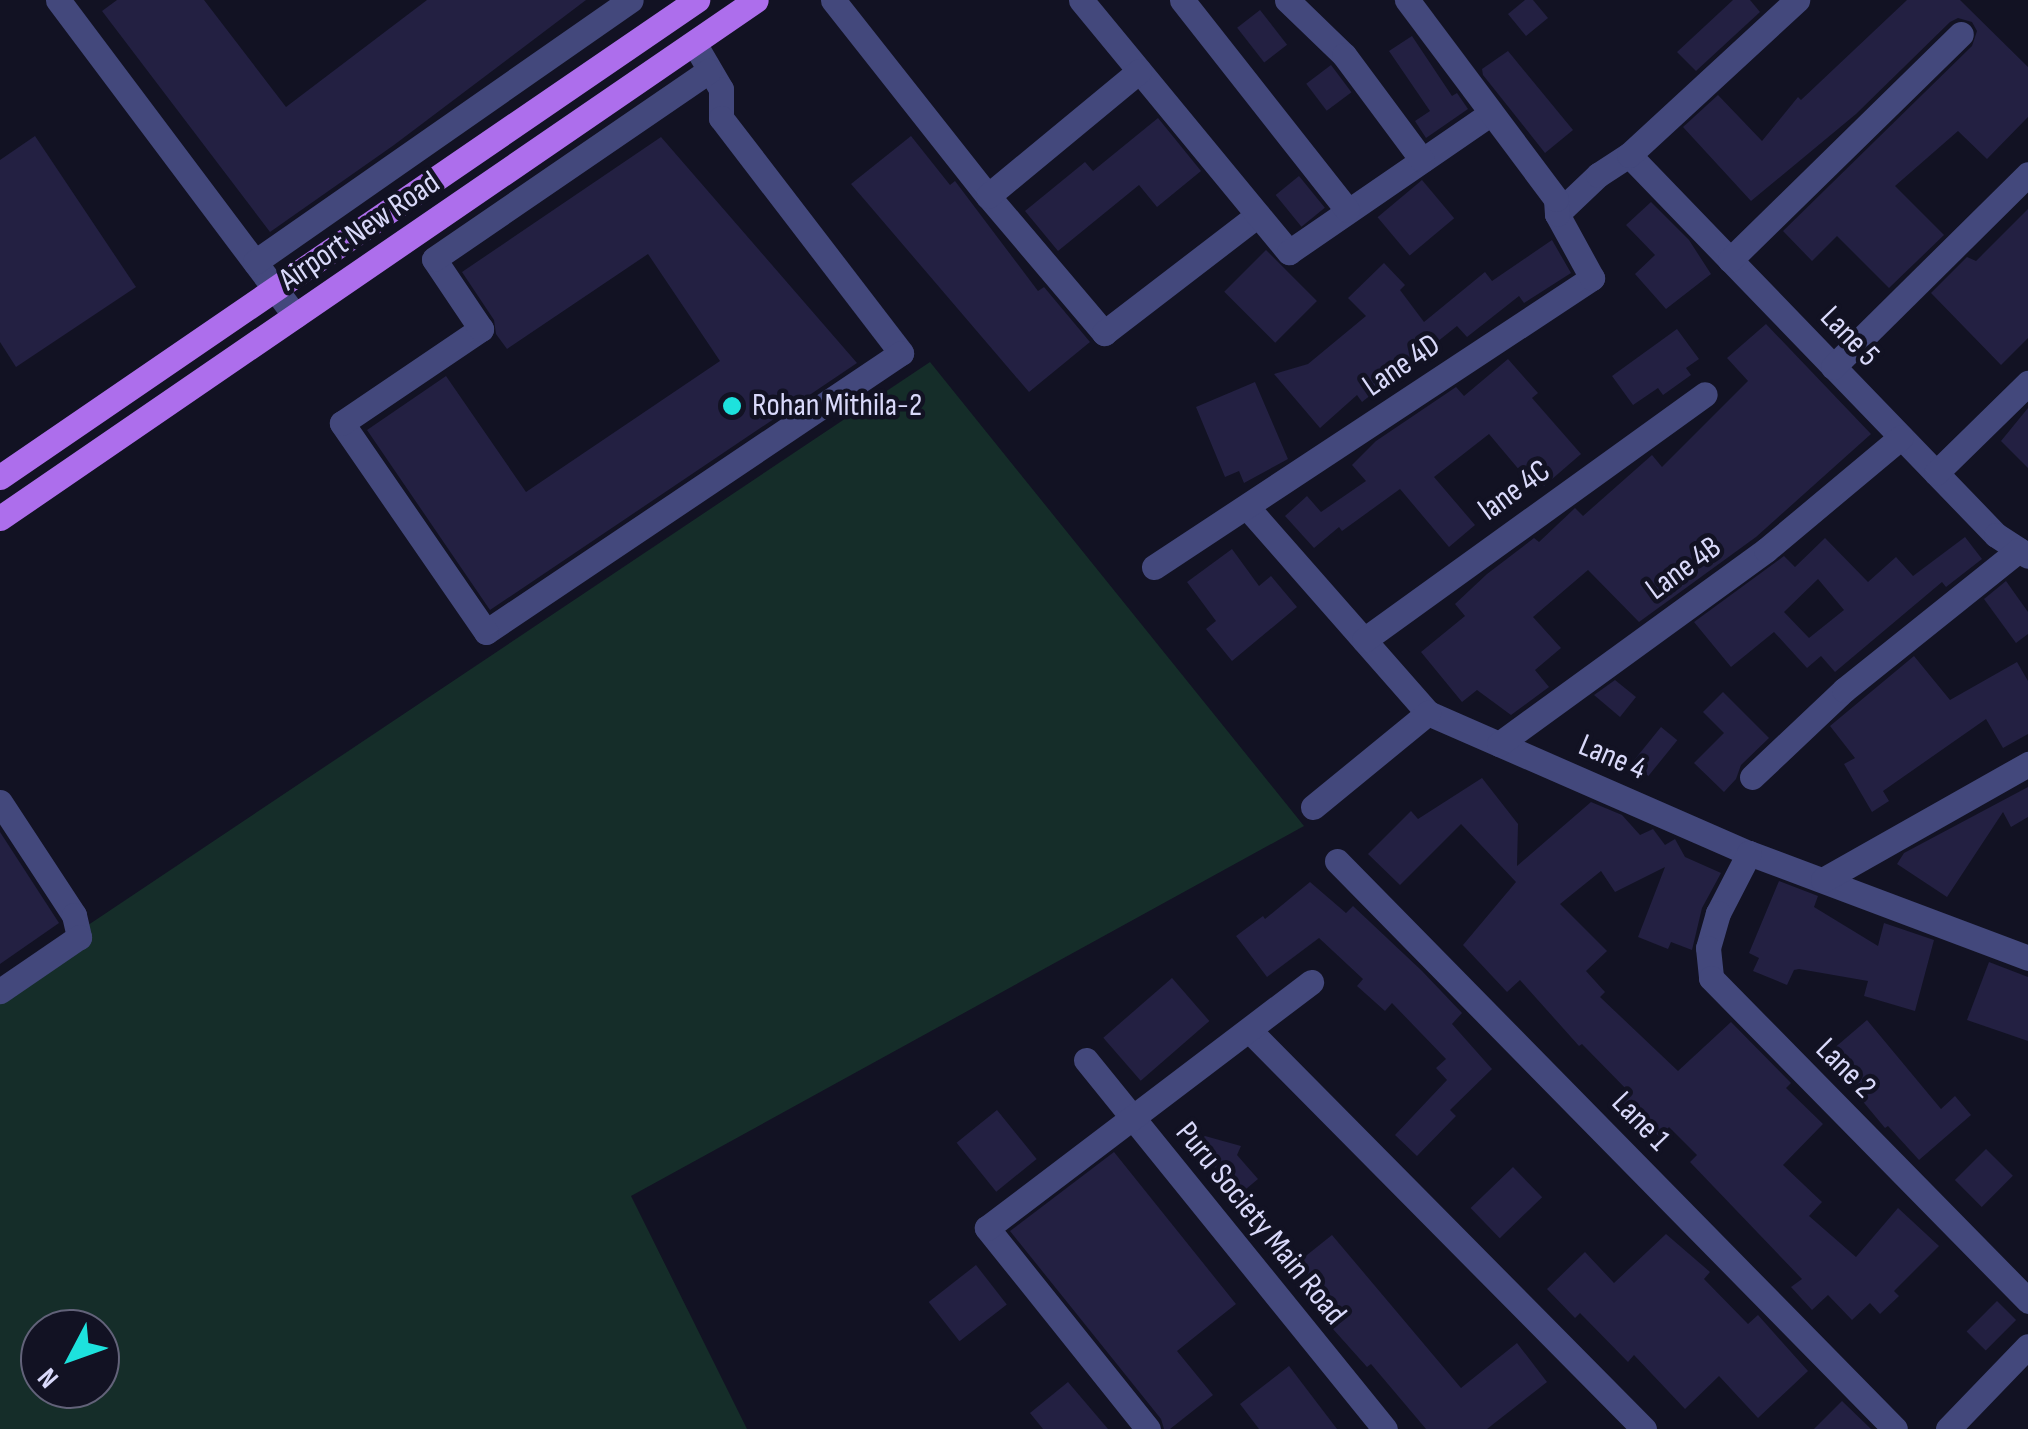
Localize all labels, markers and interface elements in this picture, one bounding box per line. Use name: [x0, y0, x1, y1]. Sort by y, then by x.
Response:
street label: Airport New Road: [272, 164, 448, 300]
street label: Lane 5: [1811, 299, 1887, 375]
street label: Lane 4D: [1356, 326, 1448, 406]
place label: Rohan Mithila-2: [752, 387, 922, 425]
marker: Rohan Mithila-2: [721, 395, 743, 417]
street label: lane 4C: [1472, 452, 1558, 530]
street label: Lane 4B: [1639, 529, 1729, 609]
street label: Lane 4: [1573, 727, 1651, 789]
street label: Lane 2: [1807, 1031, 1883, 1107]
street label: Lane 1: [1603, 1085, 1677, 1159]
street label: Puru Society Main Road: [1167, 1115, 1353, 1333]
north arrow: [20, 1309, 120, 1409]
text: N: [31, 1361, 66, 1394]

